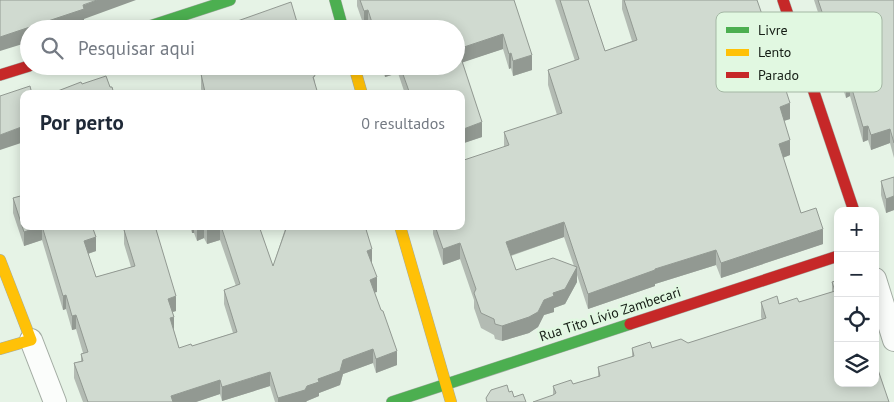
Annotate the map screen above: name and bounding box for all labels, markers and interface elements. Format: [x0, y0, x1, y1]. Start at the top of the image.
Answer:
legend [716, 12, 882, 92]
search box [20, 20, 465, 75]
text: Livre [758, 21, 788, 39]
icon: search [38, 34, 66, 62]
text: Pesquisar aqui [78, 36, 195, 60]
text: Lento [758, 43, 791, 61]
text: Parado [758, 66, 799, 84]
text: Por perto [40, 109, 124, 136]
text: 0 resultados [361, 113, 445, 133]
map controls [834, 207, 879, 387]
button: + [834, 207, 879, 252]
button: − [834, 252, 879, 297]
street label: Rua Tito Lívio Zambecari [537, 283, 683, 345]
button: locate [834, 297, 879, 342]
button: layers [834, 342, 879, 387]

